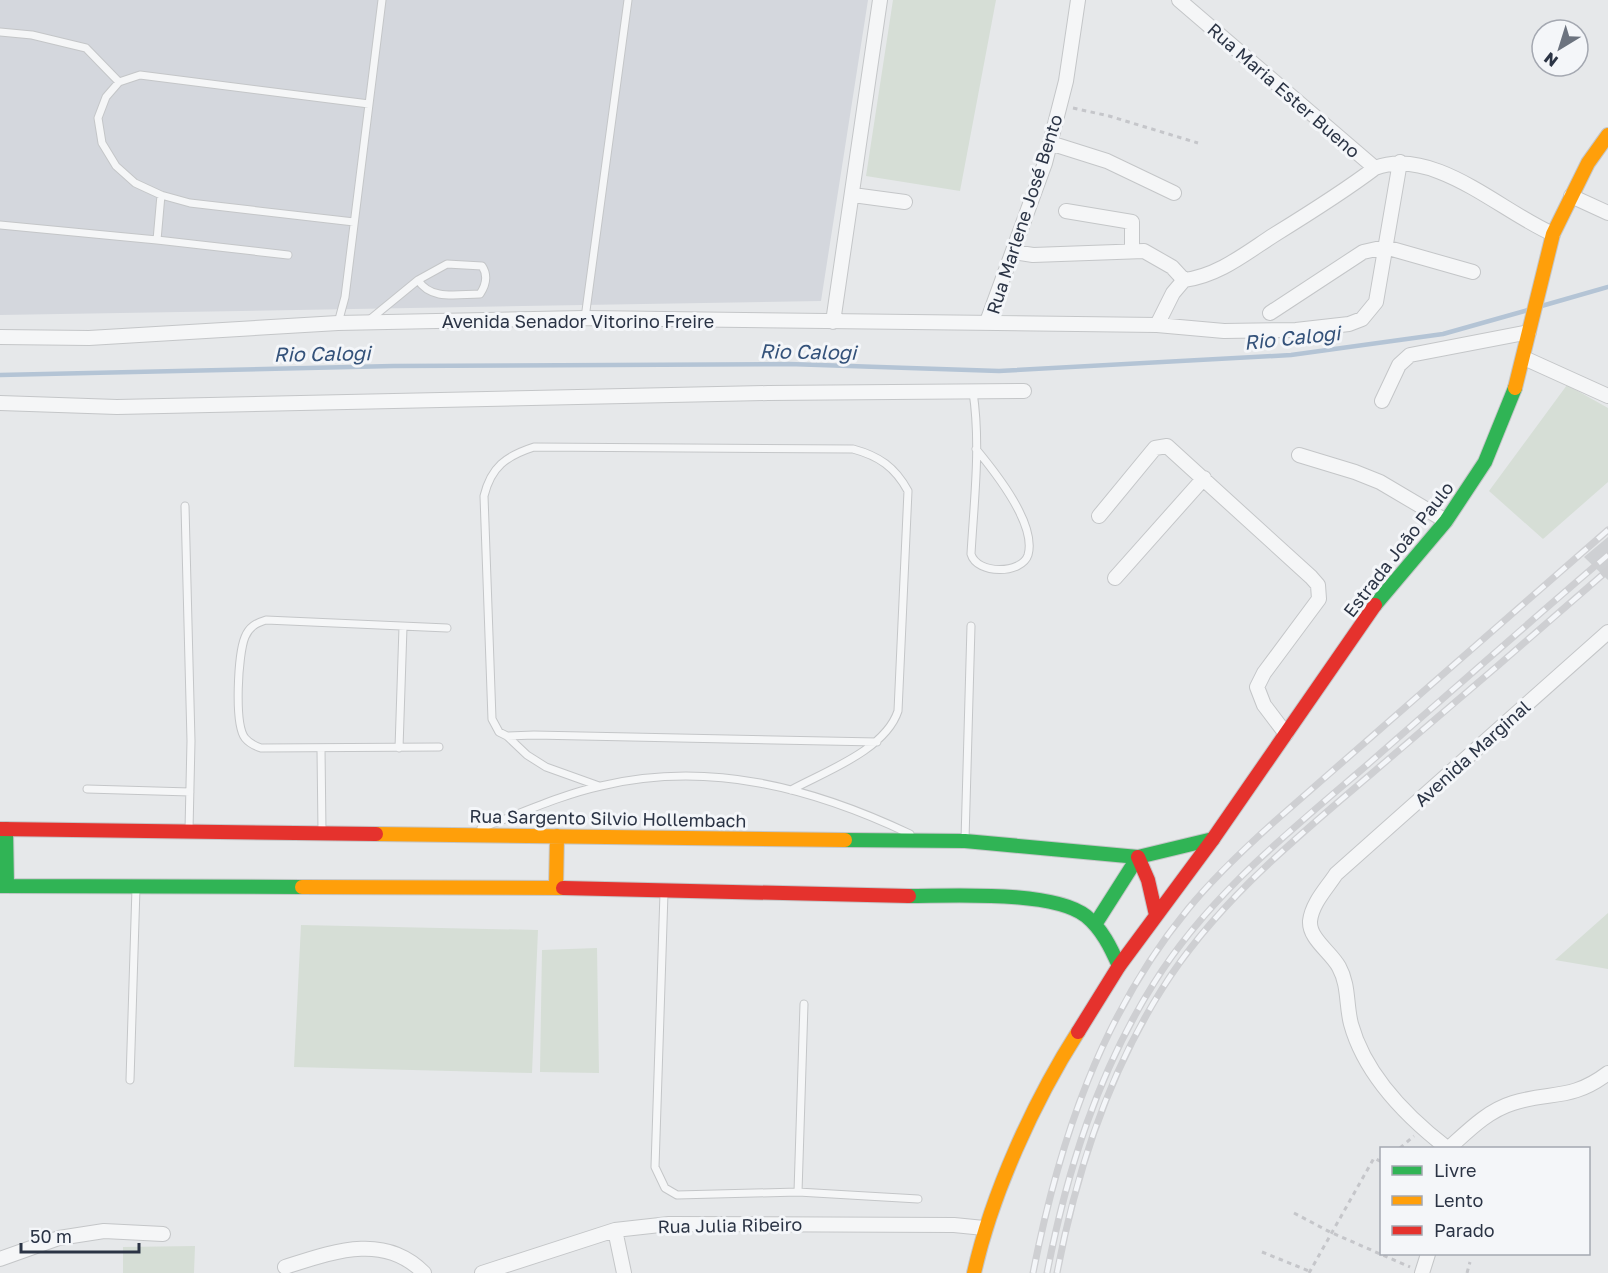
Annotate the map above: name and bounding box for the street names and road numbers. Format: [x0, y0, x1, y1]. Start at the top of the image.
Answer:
street label: Rua Maria Ester Bueno [1203, 18, 1365, 162]
street label: Rua Marlene José Bento [981, 111, 1067, 317]
street label: Avenida Senador Vitorino Freire [442, 310, 714, 332]
street label: Estrada João Paulo [1338, 477, 1458, 621]
street label: Avenida Marginal [1410, 695, 1535, 811]
street label: Rua Sargento Silvio Hollembach [469, 805, 747, 831]
street label: Rua Julia Ribeiro [658, 1213, 802, 1237]

